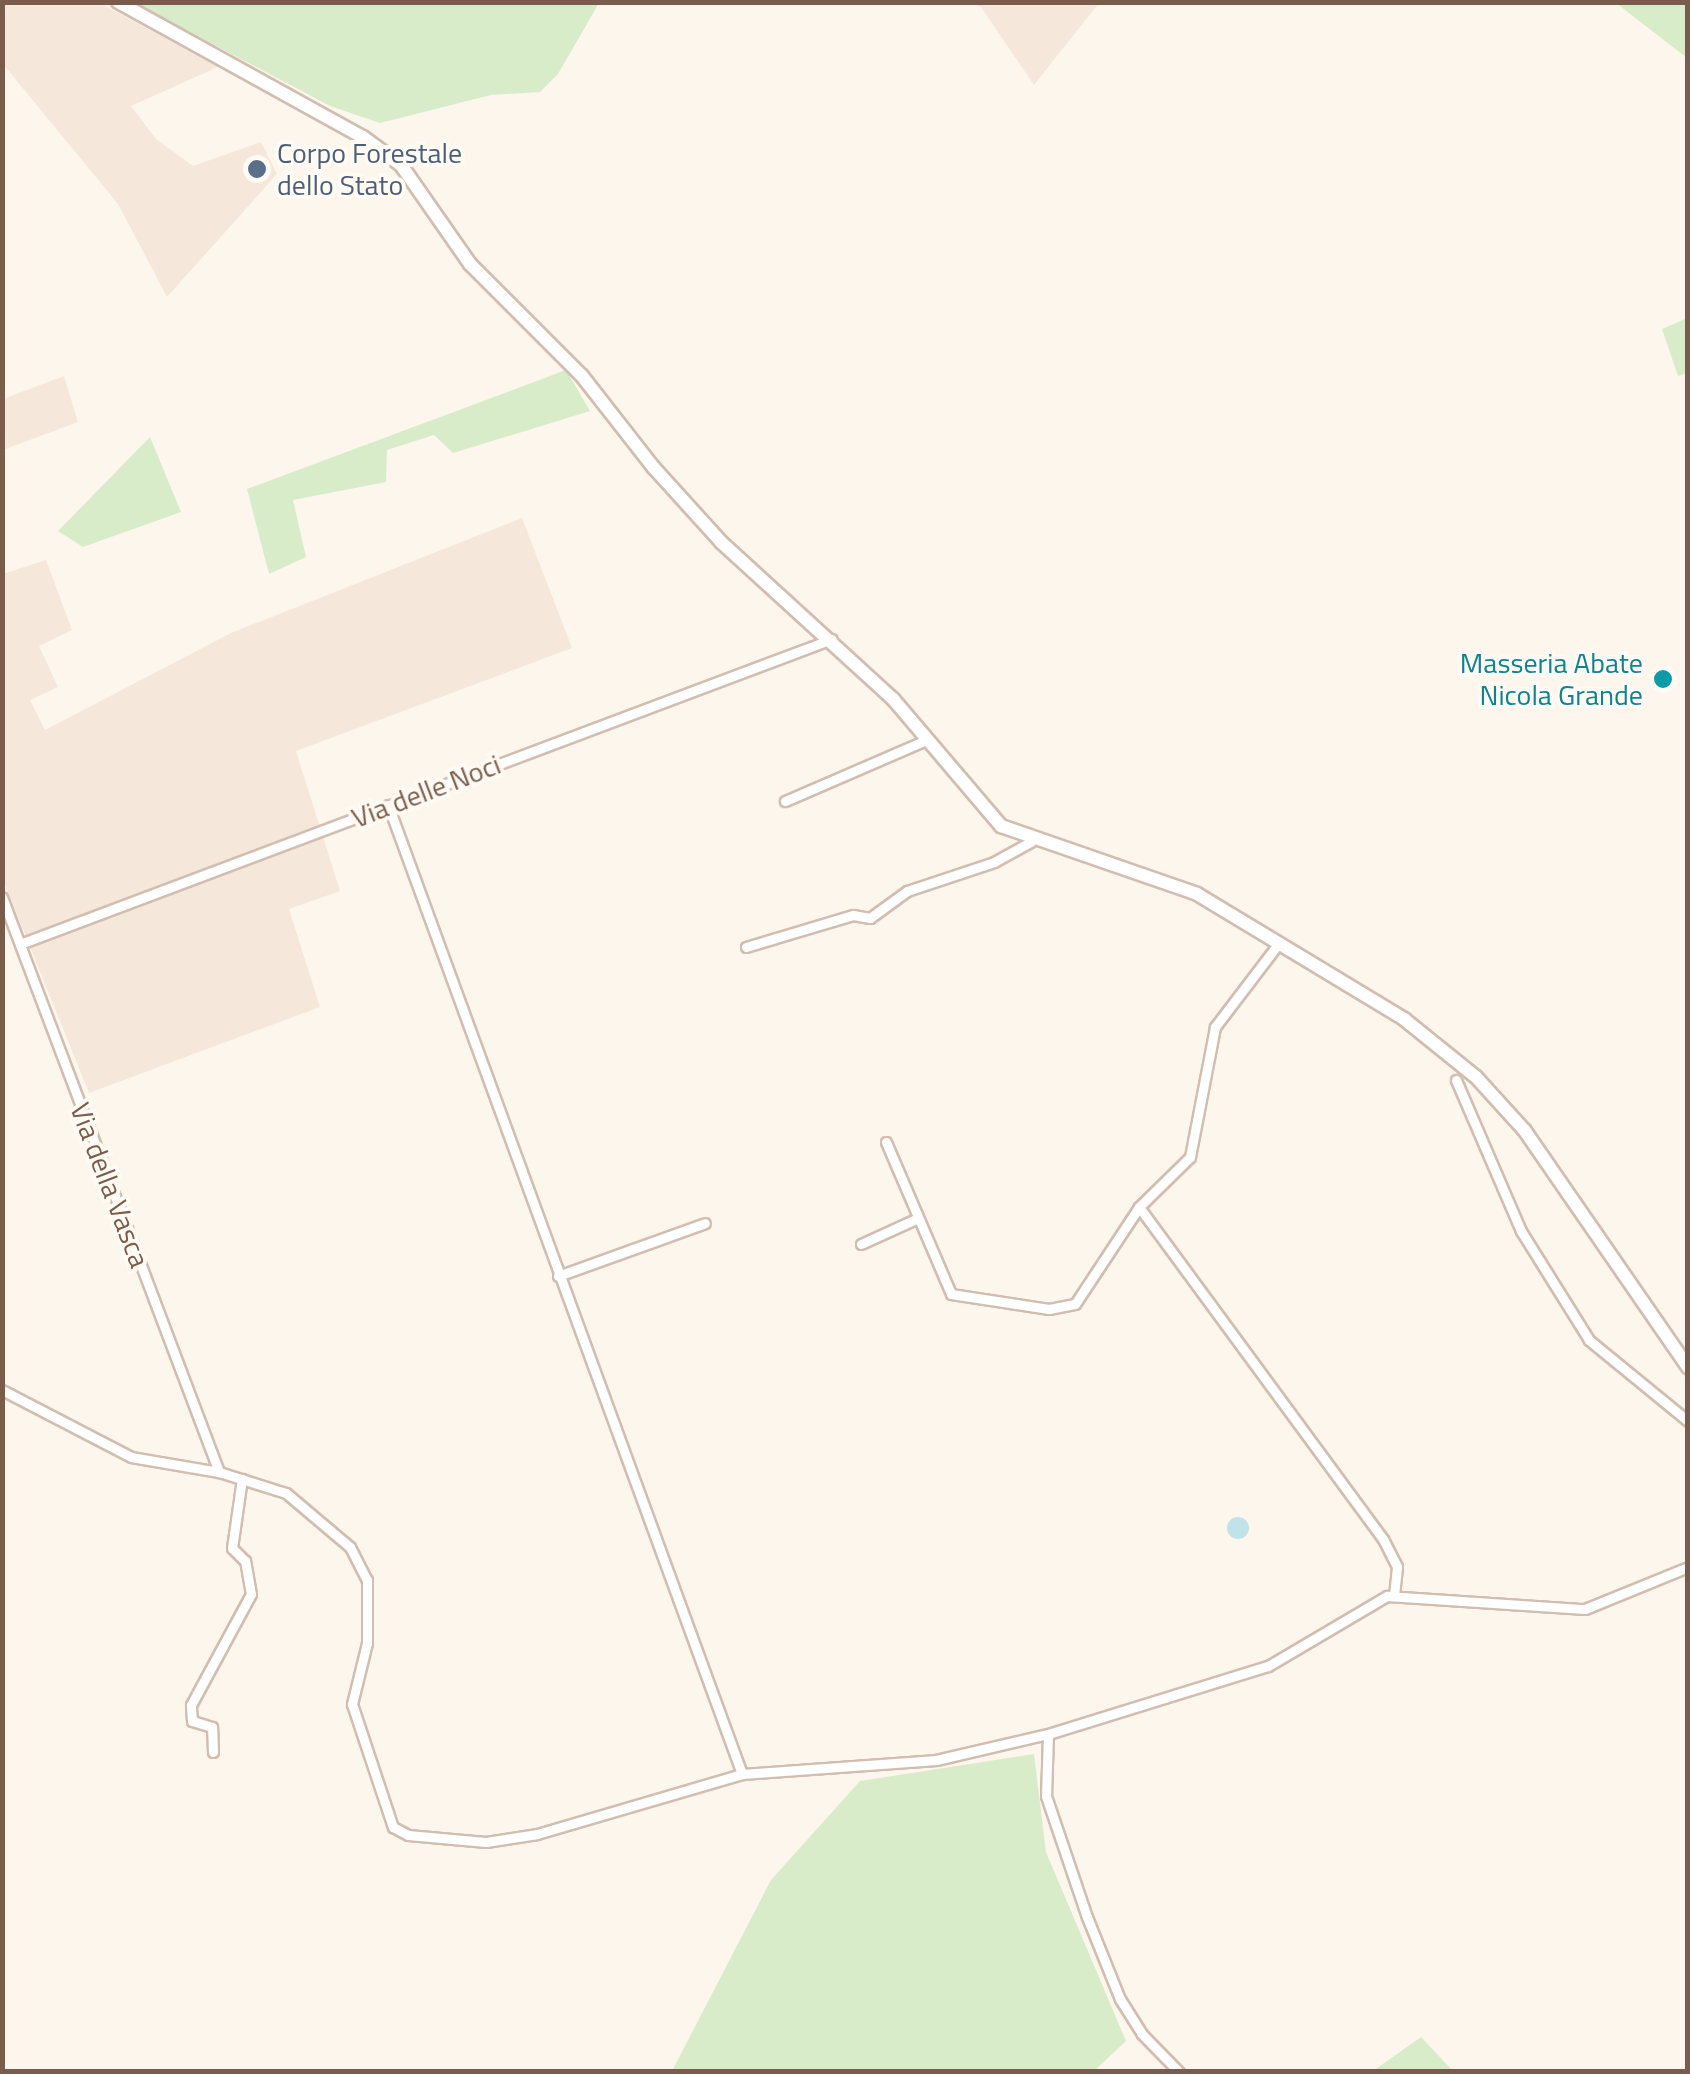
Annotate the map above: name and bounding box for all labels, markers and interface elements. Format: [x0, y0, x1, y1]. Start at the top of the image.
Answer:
place label: Corpo Forestale dello Stato [277, 136, 462, 202]
marker: Corpo Forestale dello Stato [246, 158, 268, 180]
place label: Masseria Abate Nicola Grande [1460, 646, 1643, 712]
marker: Masseria Abate Nicola Grande [1652, 668, 1674, 690]
street label: Via delle Noci [347, 747, 505, 835]
street label: Via della Vasca [63, 1098, 157, 1272]

